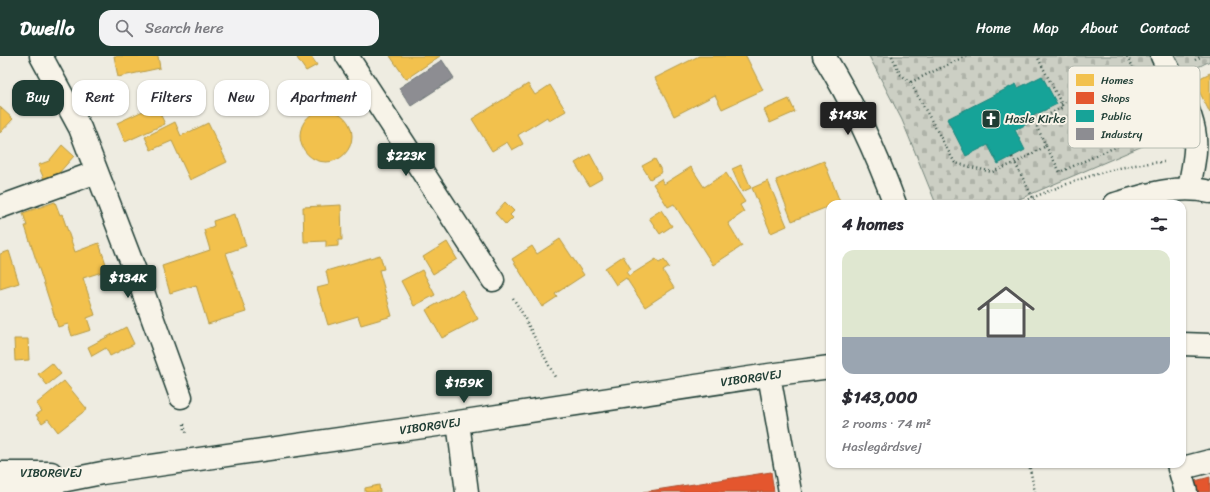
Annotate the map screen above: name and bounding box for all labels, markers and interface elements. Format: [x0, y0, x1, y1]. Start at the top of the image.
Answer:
search box [99, 10, 379, 46]
text: Dwello [20, 12, 75, 45]
text: Search here [145, 15, 224, 41]
text: Home [976, 16, 1011, 41]
text: Map [1033, 16, 1059, 41]
text: About [1081, 16, 1118, 41]
text: Contact [1140, 16, 1190, 41]
icon: search [113, 17, 135, 39]
legend [1068, 66, 1200, 148]
text: Homes [1101, 71, 1134, 90]
chip: Buy [12, 80, 64, 116]
chip: Rent [72, 80, 129, 116]
chip: Filters [137, 80, 206, 116]
chip: New [214, 80, 269, 116]
chip: Apartment [277, 80, 371, 116]
text: Shops [1101, 89, 1130, 108]
pin: $143K [820, 102, 876, 136]
text: $143K [829, 103, 867, 126]
text: Public [1101, 107, 1132, 126]
church icon: Hasle Kirke [980, 108, 1002, 130]
place label: Hasle Kirke [1005, 108, 1066, 130]
text: Industry [1100, 125, 1143, 144]
pin: $223K [378, 143, 434, 177]
text: $223K [387, 144, 425, 167]
text: 4 homes [842, 209, 903, 239]
icon: filters [1148, 213, 1170, 235]
pin: $134K [100, 265, 156, 299]
text: $134K [109, 266, 147, 289]
icon: home [970, 276, 1042, 348]
street label: VIBORGVEJ [719, 363, 783, 393]
pin: $159K [436, 370, 492, 404]
text: $159K [445, 371, 483, 394]
text: $143,000 [842, 382, 918, 412]
street label: VIBORGVEJ [398, 411, 462, 441]
text: 2 rooms · 74 m² [842, 412, 931, 435]
text: Haslegårdsvej [842, 435, 922, 458]
street label: VIBORGVEJ [20, 462, 82, 484]

